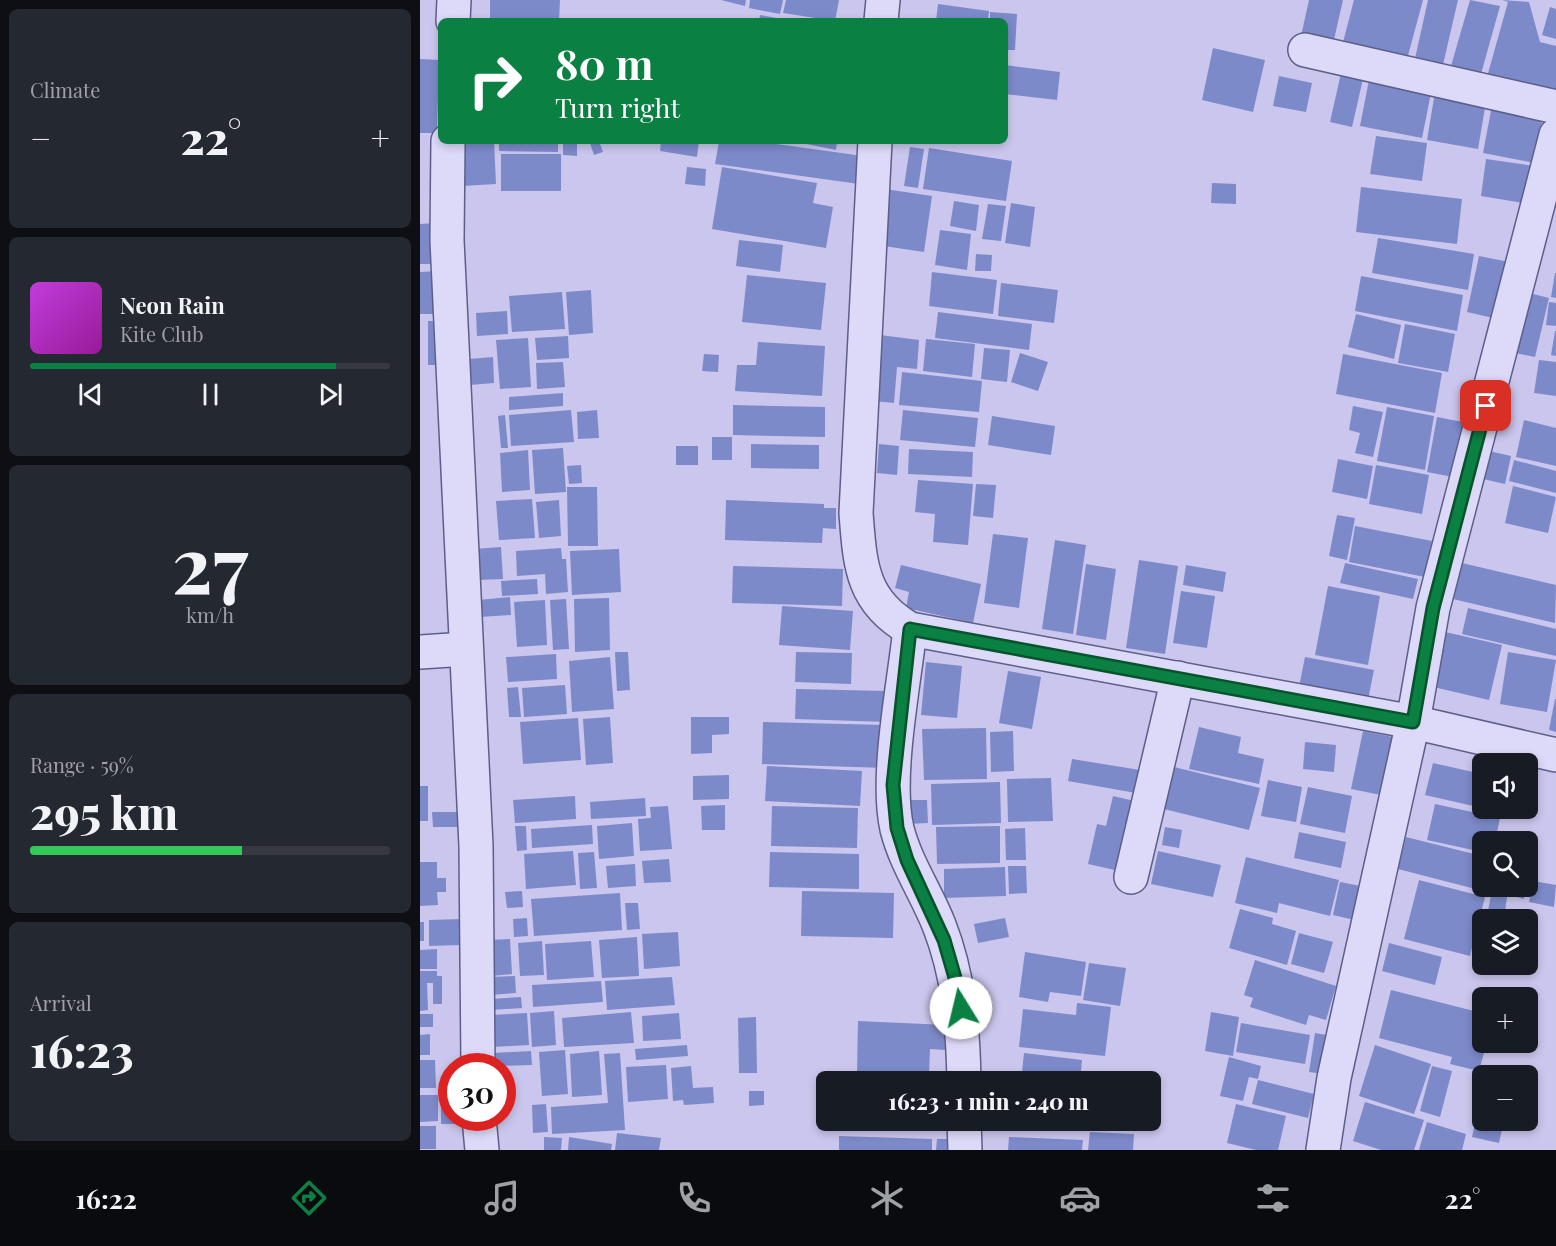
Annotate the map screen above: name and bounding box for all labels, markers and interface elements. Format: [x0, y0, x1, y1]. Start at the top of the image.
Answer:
text: 80 m [555, 35, 653, 91]
icon: right [456, 42, 534, 120]
text: Climate [30, 76, 100, 103]
text: Turn right [555, 89, 680, 125]
text: 22° [181, 106, 241, 166]
text: − [30, 115, 51, 159]
text: + [371, 115, 390, 159]
text: Neon Rain [120, 290, 225, 320]
text: Kite Club [120, 320, 204, 347]
icon: previous [74, 378, 107, 411]
icon: pause [194, 378, 227, 411]
icon: next [314, 378, 347, 411]
pin [1460, 380, 1511, 431]
icon: arrive [1469, 389, 1502, 422]
text: 27 [172, 510, 248, 614]
text: km/h [186, 601, 234, 628]
text: Range · 59% [30, 751, 134, 778]
map controls [1472, 753, 1538, 1131]
button: sound [1472, 753, 1538, 819]
text: 295 km [30, 781, 178, 841]
button: search [1472, 831, 1538, 897]
button: layers [1472, 909, 1538, 975]
position arrow [929, 976, 993, 1040]
button: + [1472, 987, 1538, 1053]
text: Arrival [30, 989, 92, 1016]
text: 16:23 [30, 1019, 134, 1079]
speed limit sign: 30 [438, 1053, 516, 1131]
button: − [1472, 1065, 1538, 1131]
text: 16:23 · 1 min · 240 m [888, 1086, 1089, 1116]
icon: directions [288, 1177, 330, 1219]
icon: music [481, 1177, 523, 1219]
icon: phone [673, 1177, 715, 1219]
icon: climate [866, 1177, 908, 1219]
icon: car [1059, 1177, 1101, 1219]
icon: filters [1252, 1177, 1294, 1219]
text: 16:22 [75, 1180, 137, 1216]
text: 22° [1445, 1180, 1480, 1216]

